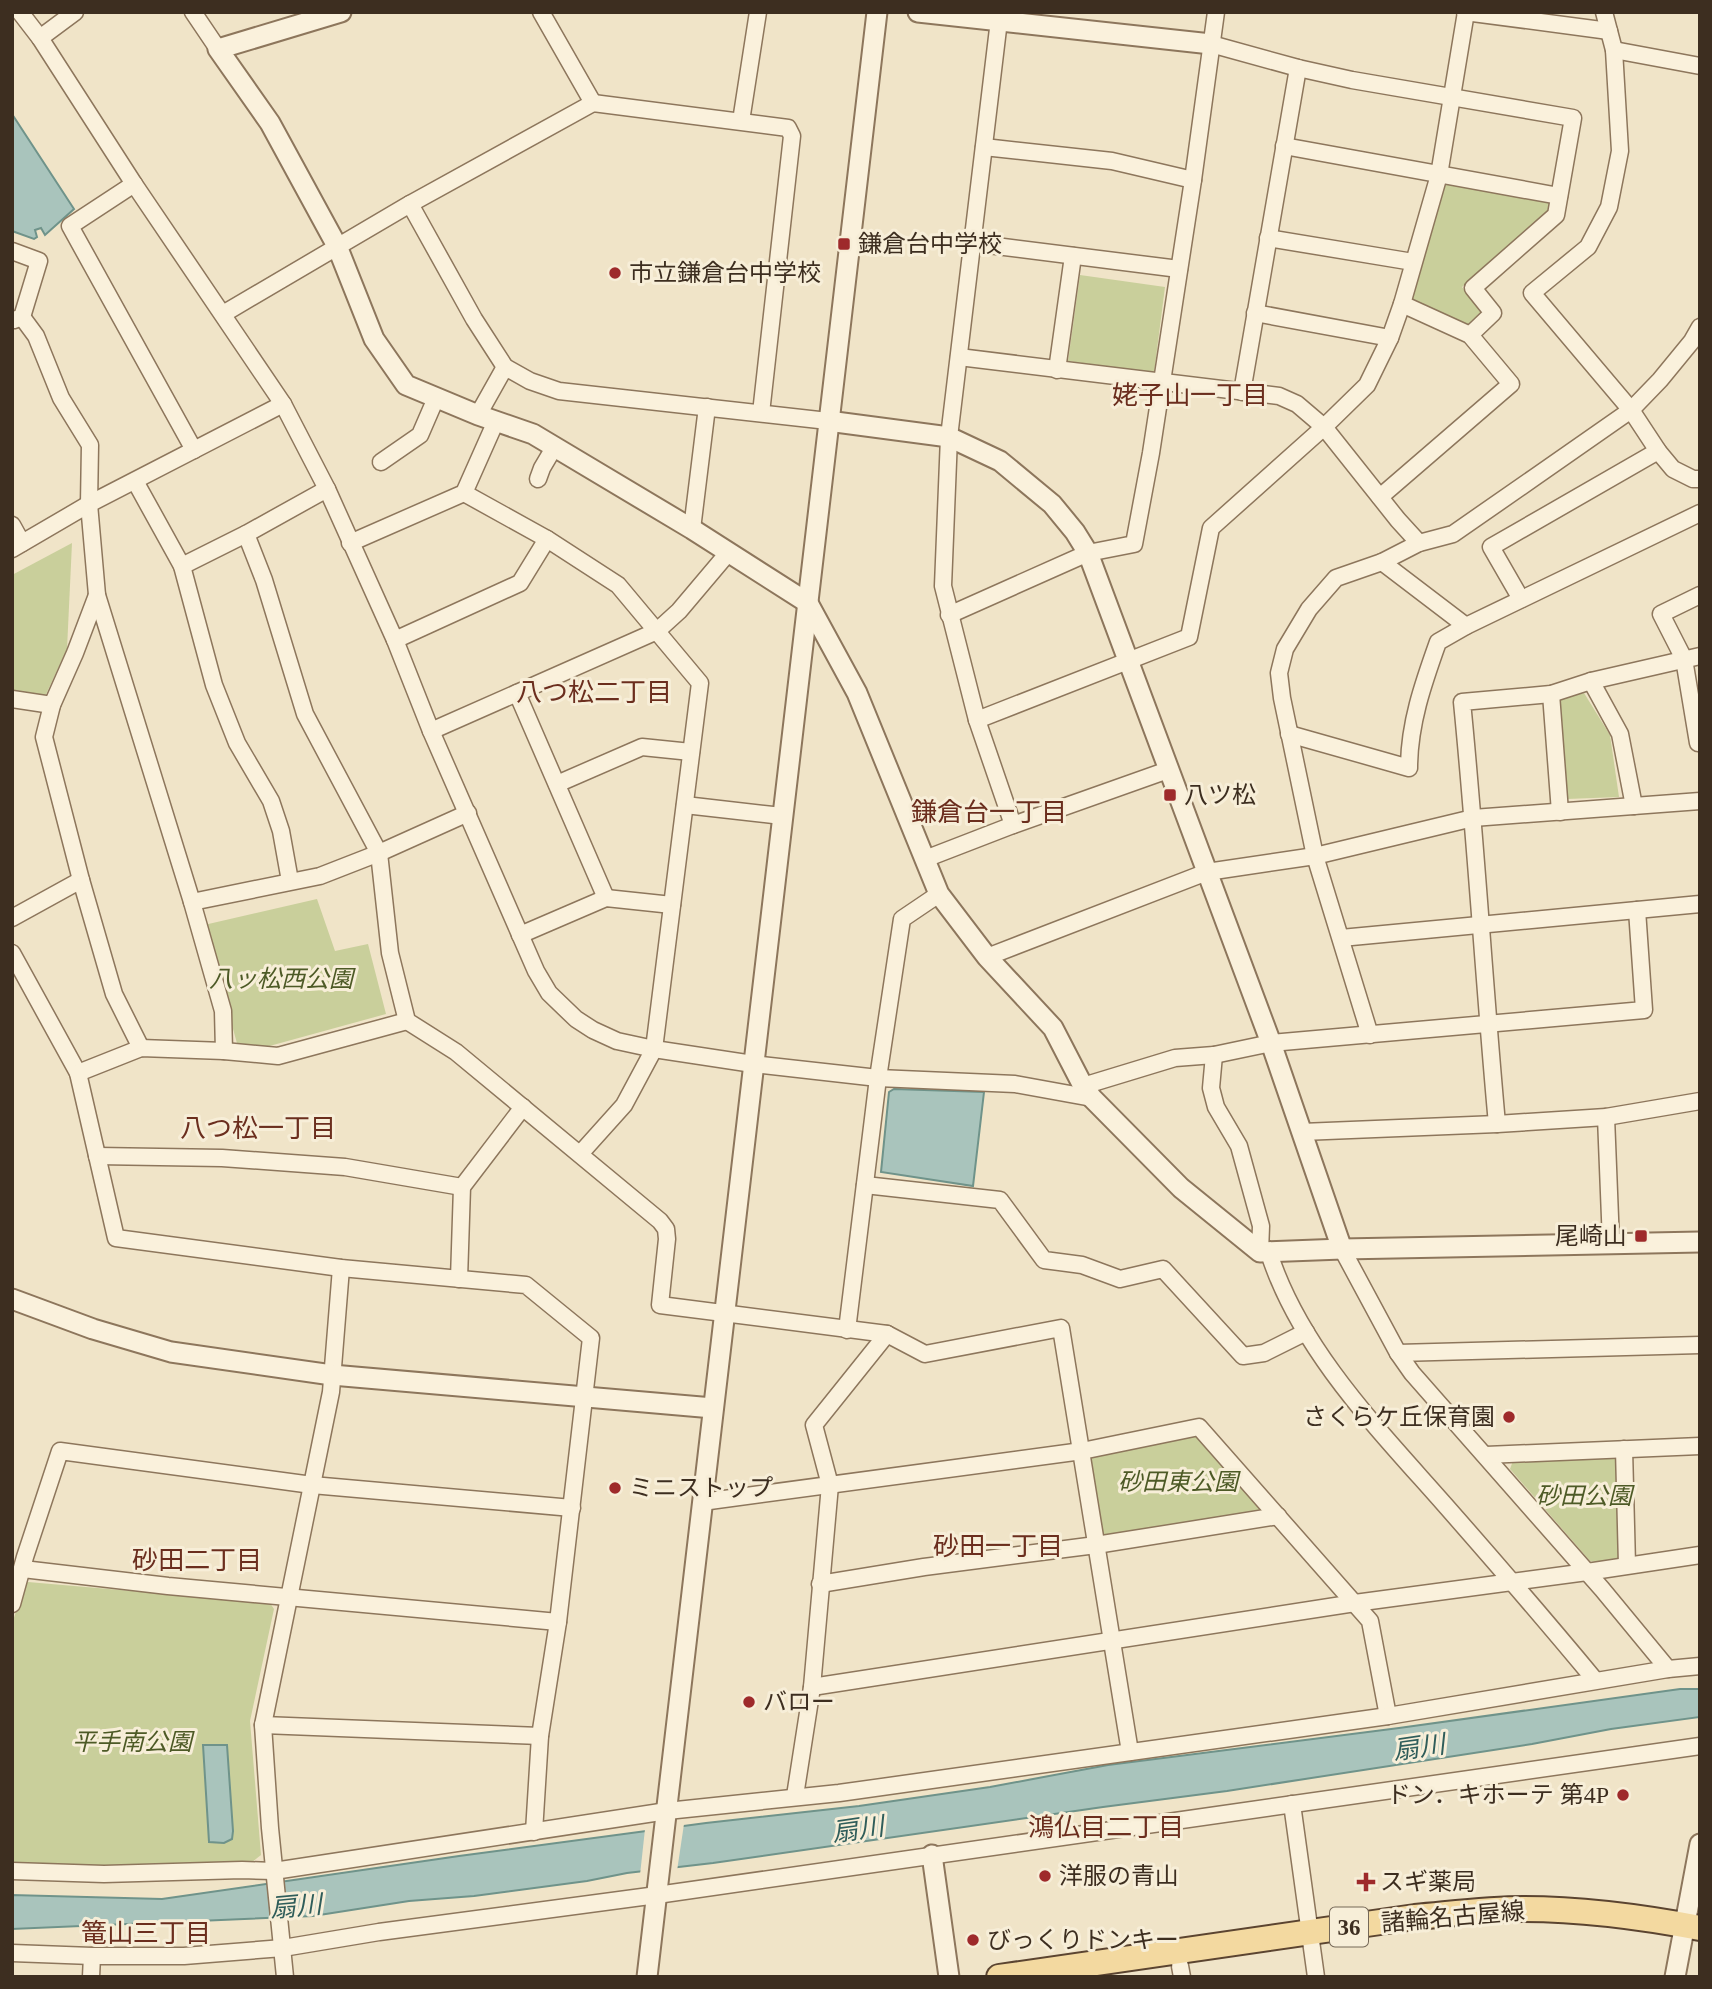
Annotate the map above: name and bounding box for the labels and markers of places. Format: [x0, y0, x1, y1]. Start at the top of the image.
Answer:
place label: 鎌倉台中学校 [858, 231, 1002, 257]
marker: 鎌倉台中学校 [836, 236, 852, 252]
place label: 市立鎌倉台中学校 [629, 260, 821, 286]
marker: 市立鎌倉台中学校 [607, 265, 623, 281]
place label: 八ツ松 [1184, 782, 1256, 808]
marker: 八ツ松 [1162, 787, 1178, 803]
place label: 尾崎山 [1555, 1223, 1627, 1249]
marker: 尾崎山 [1633, 1228, 1649, 1244]
place label: さくらケ丘保育園 [1303, 1404, 1495, 1430]
marker: さくらケ丘保育園 [1501, 1409, 1517, 1425]
place label: ミニストップ [629, 1475, 773, 1501]
marker: ミニストップ [607, 1480, 623, 1496]
place label: バロー [763, 1689, 835, 1715]
marker: バロー [741, 1694, 757, 1710]
place label: ドン．キホーテ 第4P [1387, 1782, 1609, 1808]
marker: ドン．キホーテ 第4P [1615, 1787, 1631, 1803]
place label: 洋服の青山 [1059, 1863, 1179, 1889]
marker: 洋服の青山 [1037, 1868, 1053, 1884]
place label: スギ薬局 [1380, 1869, 1476, 1895]
marker: スギ薬局 [1358, 1874, 1374, 1890]
place label: びっくりドンキー [987, 1927, 1179, 1953]
marker: びっくりドンキー [965, 1932, 981, 1948]

